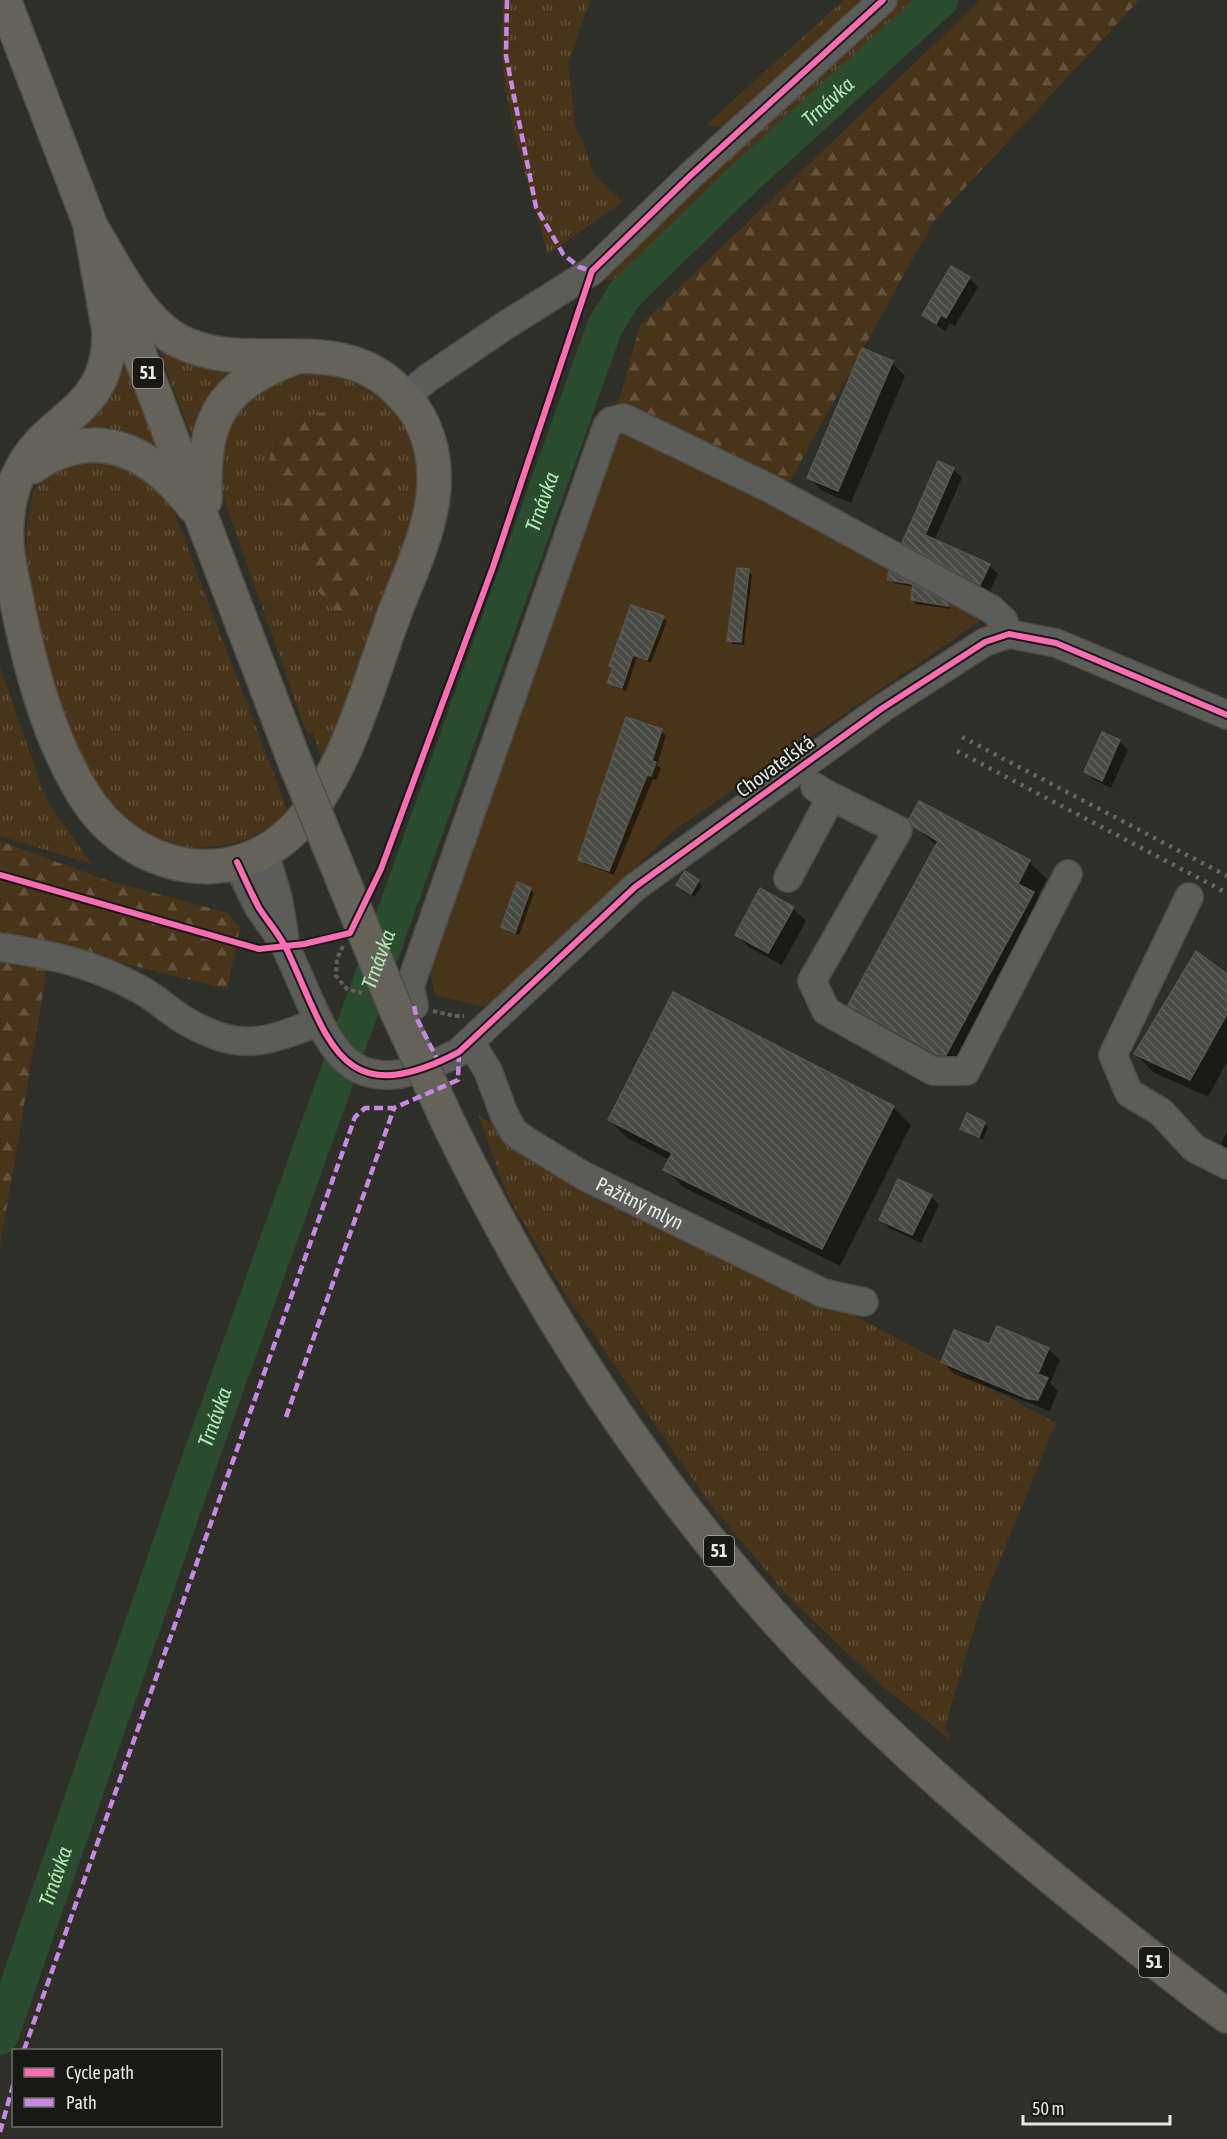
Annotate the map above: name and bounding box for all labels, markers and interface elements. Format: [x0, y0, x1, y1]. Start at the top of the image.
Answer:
water label: Trnávka [797, 72, 858, 131]
road number: 51 [133, 358, 163, 388]
water label: Trnávka [520, 468, 563, 535]
street label: Chovateľská [731, 730, 818, 801]
water label: Trnávka [356, 926, 399, 992]
street label: Pažitný mlyn [592, 1172, 687, 1234]
water label: Trnávka [192, 1384, 236, 1450]
road number: 51 [704, 1536, 734, 1566]
water label: Trnávka [33, 1843, 76, 1909]
road number: 51 [1139, 1947, 1169, 1977]
legend [12, 2049, 222, 2127]
text: Cycle path [66, 2062, 134, 2083]
scale bar [1023, 2088, 1170, 2126]
text: Path [66, 2092, 97, 2113]
text: 50 m [1032, 2098, 1064, 2119]

